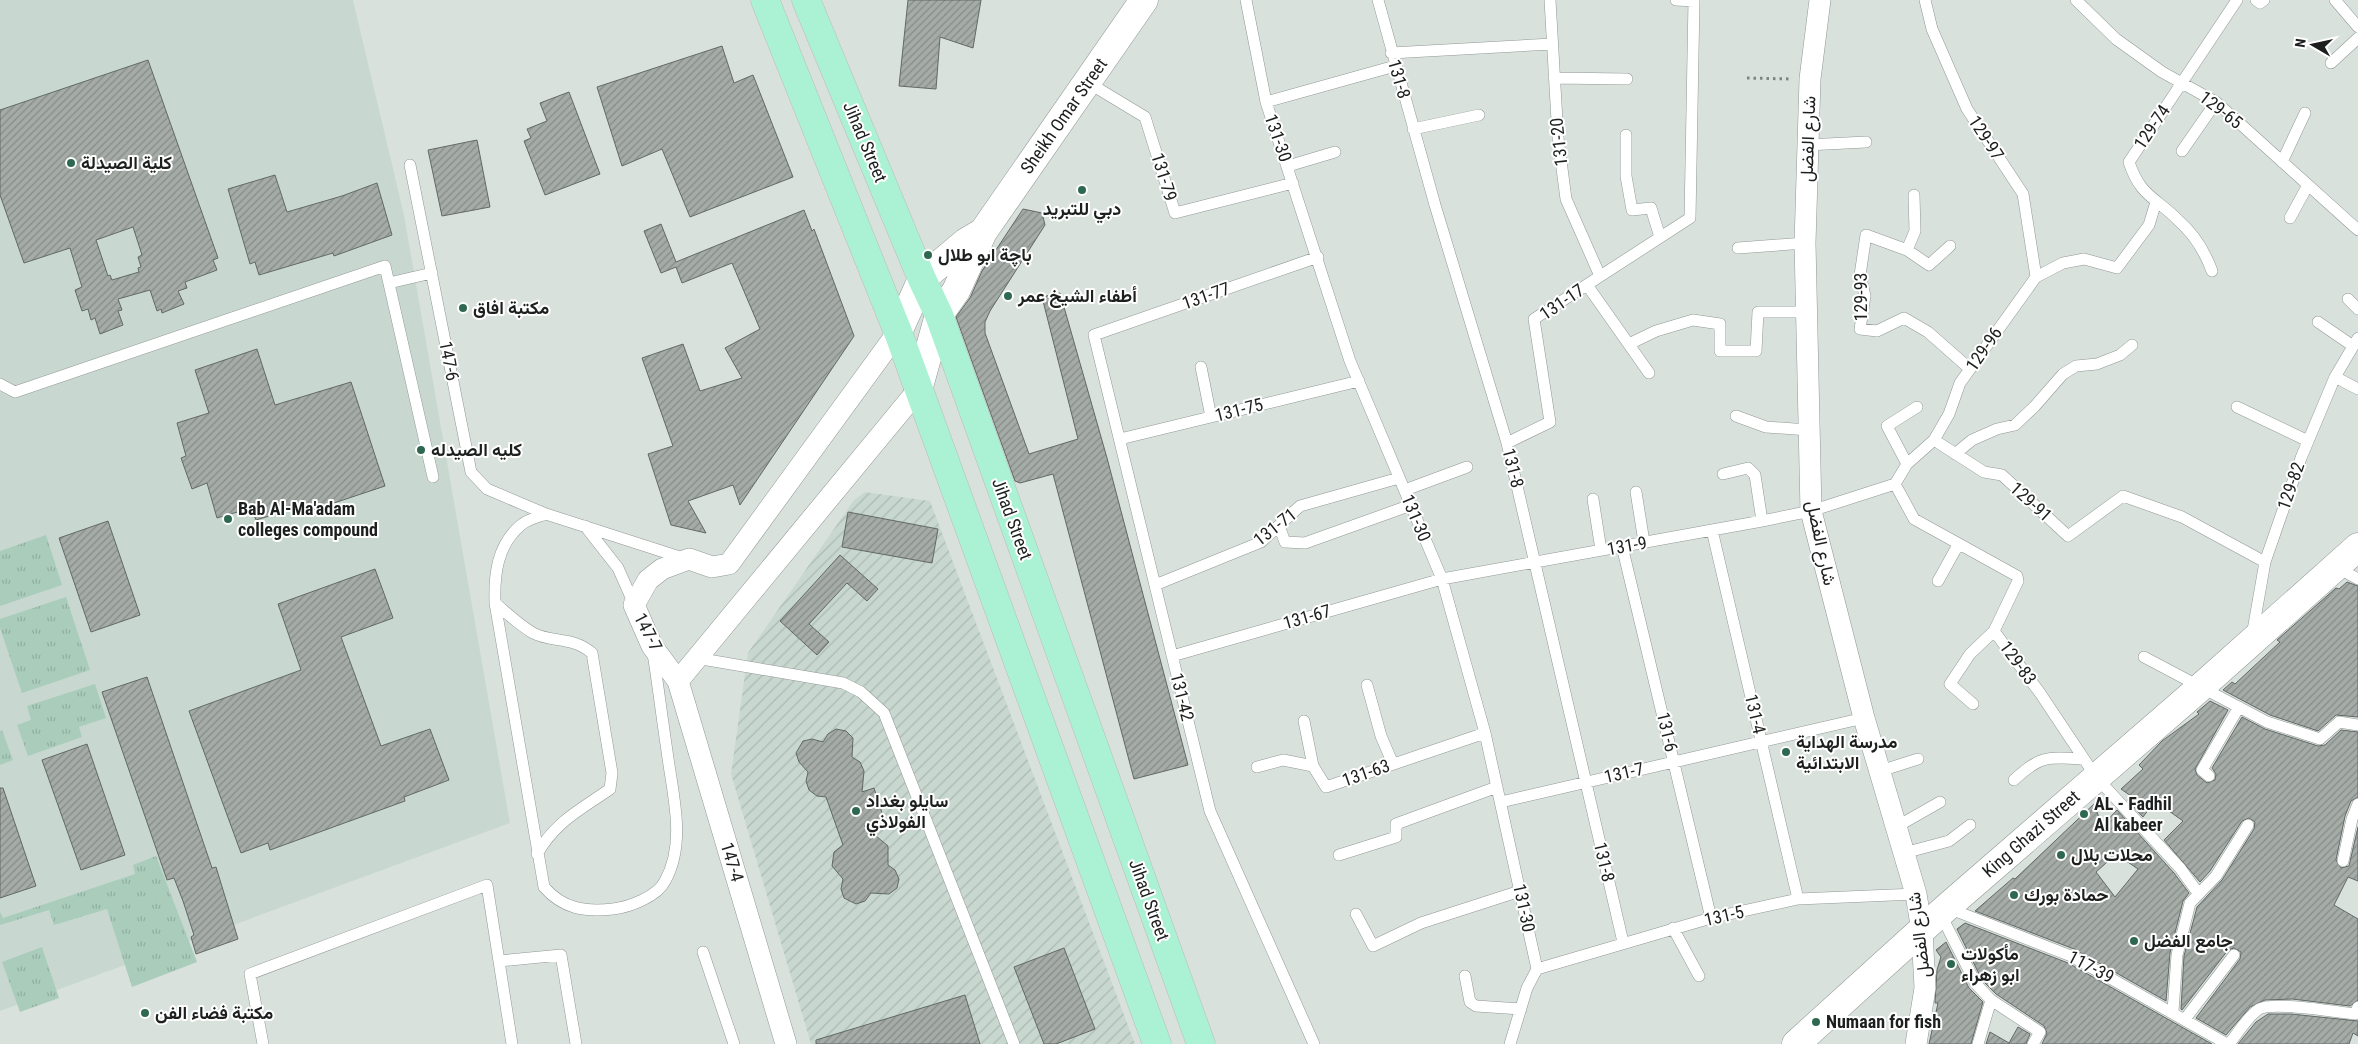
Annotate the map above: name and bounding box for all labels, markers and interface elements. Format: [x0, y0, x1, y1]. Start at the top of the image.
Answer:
north arrow [2288, 20, 2338, 70]
text: N [2292, 37, 2309, 48]
street label: Sheikh Omar Street [1016, 54, 1111, 178]
street label: 131-8 [1384, 57, 1415, 101]
street label: 129-65 [2196, 86, 2247, 133]
street label: شارع الفضل [1796, 96, 1821, 182]
street label: Jihad Street [839, 98, 892, 185]
street label: 129-74 [2129, 100, 2174, 153]
street label: 131-30 [1261, 111, 1296, 164]
street label: 129-97 [1964, 112, 2009, 164]
street label: 131-20 [1546, 117, 1572, 167]
street label: 131-79 [1147, 150, 1182, 203]
place label: كلية الصيدلة [81, 152, 172, 174]
marker: كلية الصيدلة [65, 157, 77, 169]
marker: دبي للتبريد [1076, 184, 1088, 196]
place label: دبي للتبريد [1043, 198, 1121, 224]
place label: باچة ابو طلال [938, 244, 1032, 267]
marker: باچة ابو طلال [922, 249, 934, 261]
street label: 129-93 [1850, 273, 1871, 321]
street label: 131-77 [1179, 278, 1232, 313]
street label: 131-17 [1536, 279, 1588, 324]
place label: أطفاء الشيخ عمر [1017, 285, 1137, 308]
marker: أطفاء الشيخ عمر [1002, 290, 1014, 302]
place label: مكتبة افاق [473, 297, 549, 319]
marker: مكتبة افاق [457, 302, 469, 314]
street label: 129-96 [1961, 323, 2006, 375]
street label: 147-6 [435, 339, 464, 383]
street label: 131-75 [1213, 393, 1265, 426]
place label: كليه الصيدله [431, 439, 522, 461]
marker: كليه الصيدله [415, 444, 427, 456]
street label: 131-8 [1498, 446, 1529, 490]
street label: 129-82 [2273, 459, 2308, 512]
street label: Jihad Street [988, 475, 1037, 563]
street label: 129-91 [2006, 477, 2057, 526]
street label: 131-30 [1397, 491, 1436, 544]
place label: Bab Al-Ma'adam colleges compound [238, 498, 378, 540]
street label: شارع الفضل [1800, 499, 1841, 588]
street label: 131-71 [1249, 503, 1300, 550]
marker: Bab Al-Ma'adam colleges compound [222, 513, 234, 525]
street label: 131-9 [1605, 532, 1648, 559]
street label: 131-67 [1280, 600, 1333, 633]
street label: 147-7 [630, 609, 667, 654]
street label: 129-83 [1996, 637, 2041, 689]
street label: 131-42 [1166, 671, 1199, 723]
street label: 131-4 [1741, 692, 1770, 736]
street label: 131-6 [1653, 710, 1682, 754]
place label: مدرسة الهداية الابتدائية [1796, 731, 1898, 774]
marker: مدرسة الهداية الابتدائية [1780, 746, 1792, 758]
street label: 131-63 [1339, 755, 1392, 790]
street label: 131-7 [1602, 758, 1646, 787]
street label: King Ghazi Street [1978, 786, 2084, 882]
place label: سايلو بغداد الفولاذي [866, 790, 948, 837]
place label: AL - Fadhil Al kabeer [2094, 793, 2172, 835]
marker: سايلو بغداد الفولاذي [850, 805, 862, 817]
marker: AL - Fadhil Al kabeer [2078, 808, 2090, 820]
street label: 147-4 [717, 840, 748, 884]
street label: 131-8 [1590, 840, 1619, 884]
place label: محلات بلال [2071, 844, 2153, 866]
marker: محلات بلال [2055, 849, 2067, 861]
street label: Jihad Street [1125, 856, 1174, 944]
street label: 131-30 [1509, 882, 1540, 934]
place label: حمادة بورك [2024, 884, 2109, 906]
marker: حمادة بورك [2008, 889, 2020, 901]
street label: شارع الفضل [1903, 891, 1936, 979]
street label: 131-5 [1702, 901, 1746, 930]
place label: جامع الفضل [2144, 930, 2233, 953]
marker: جامع الفضل [2128, 935, 2140, 947]
place label: مأكولات ابو زهراء [1961, 943, 2020, 986]
street label: 117-39 [2065, 946, 2118, 987]
marker: مأكولات ابو زهراء [1945, 958, 1957, 970]
place label: مكتبة فضاء الفن [155, 1002, 274, 1024]
marker: مكتبة فضاء الفن [139, 1007, 151, 1019]
place label: Numaan for fish [1826, 1011, 1941, 1032]
marker: Numaan for fish [1810, 1016, 1822, 1028]

